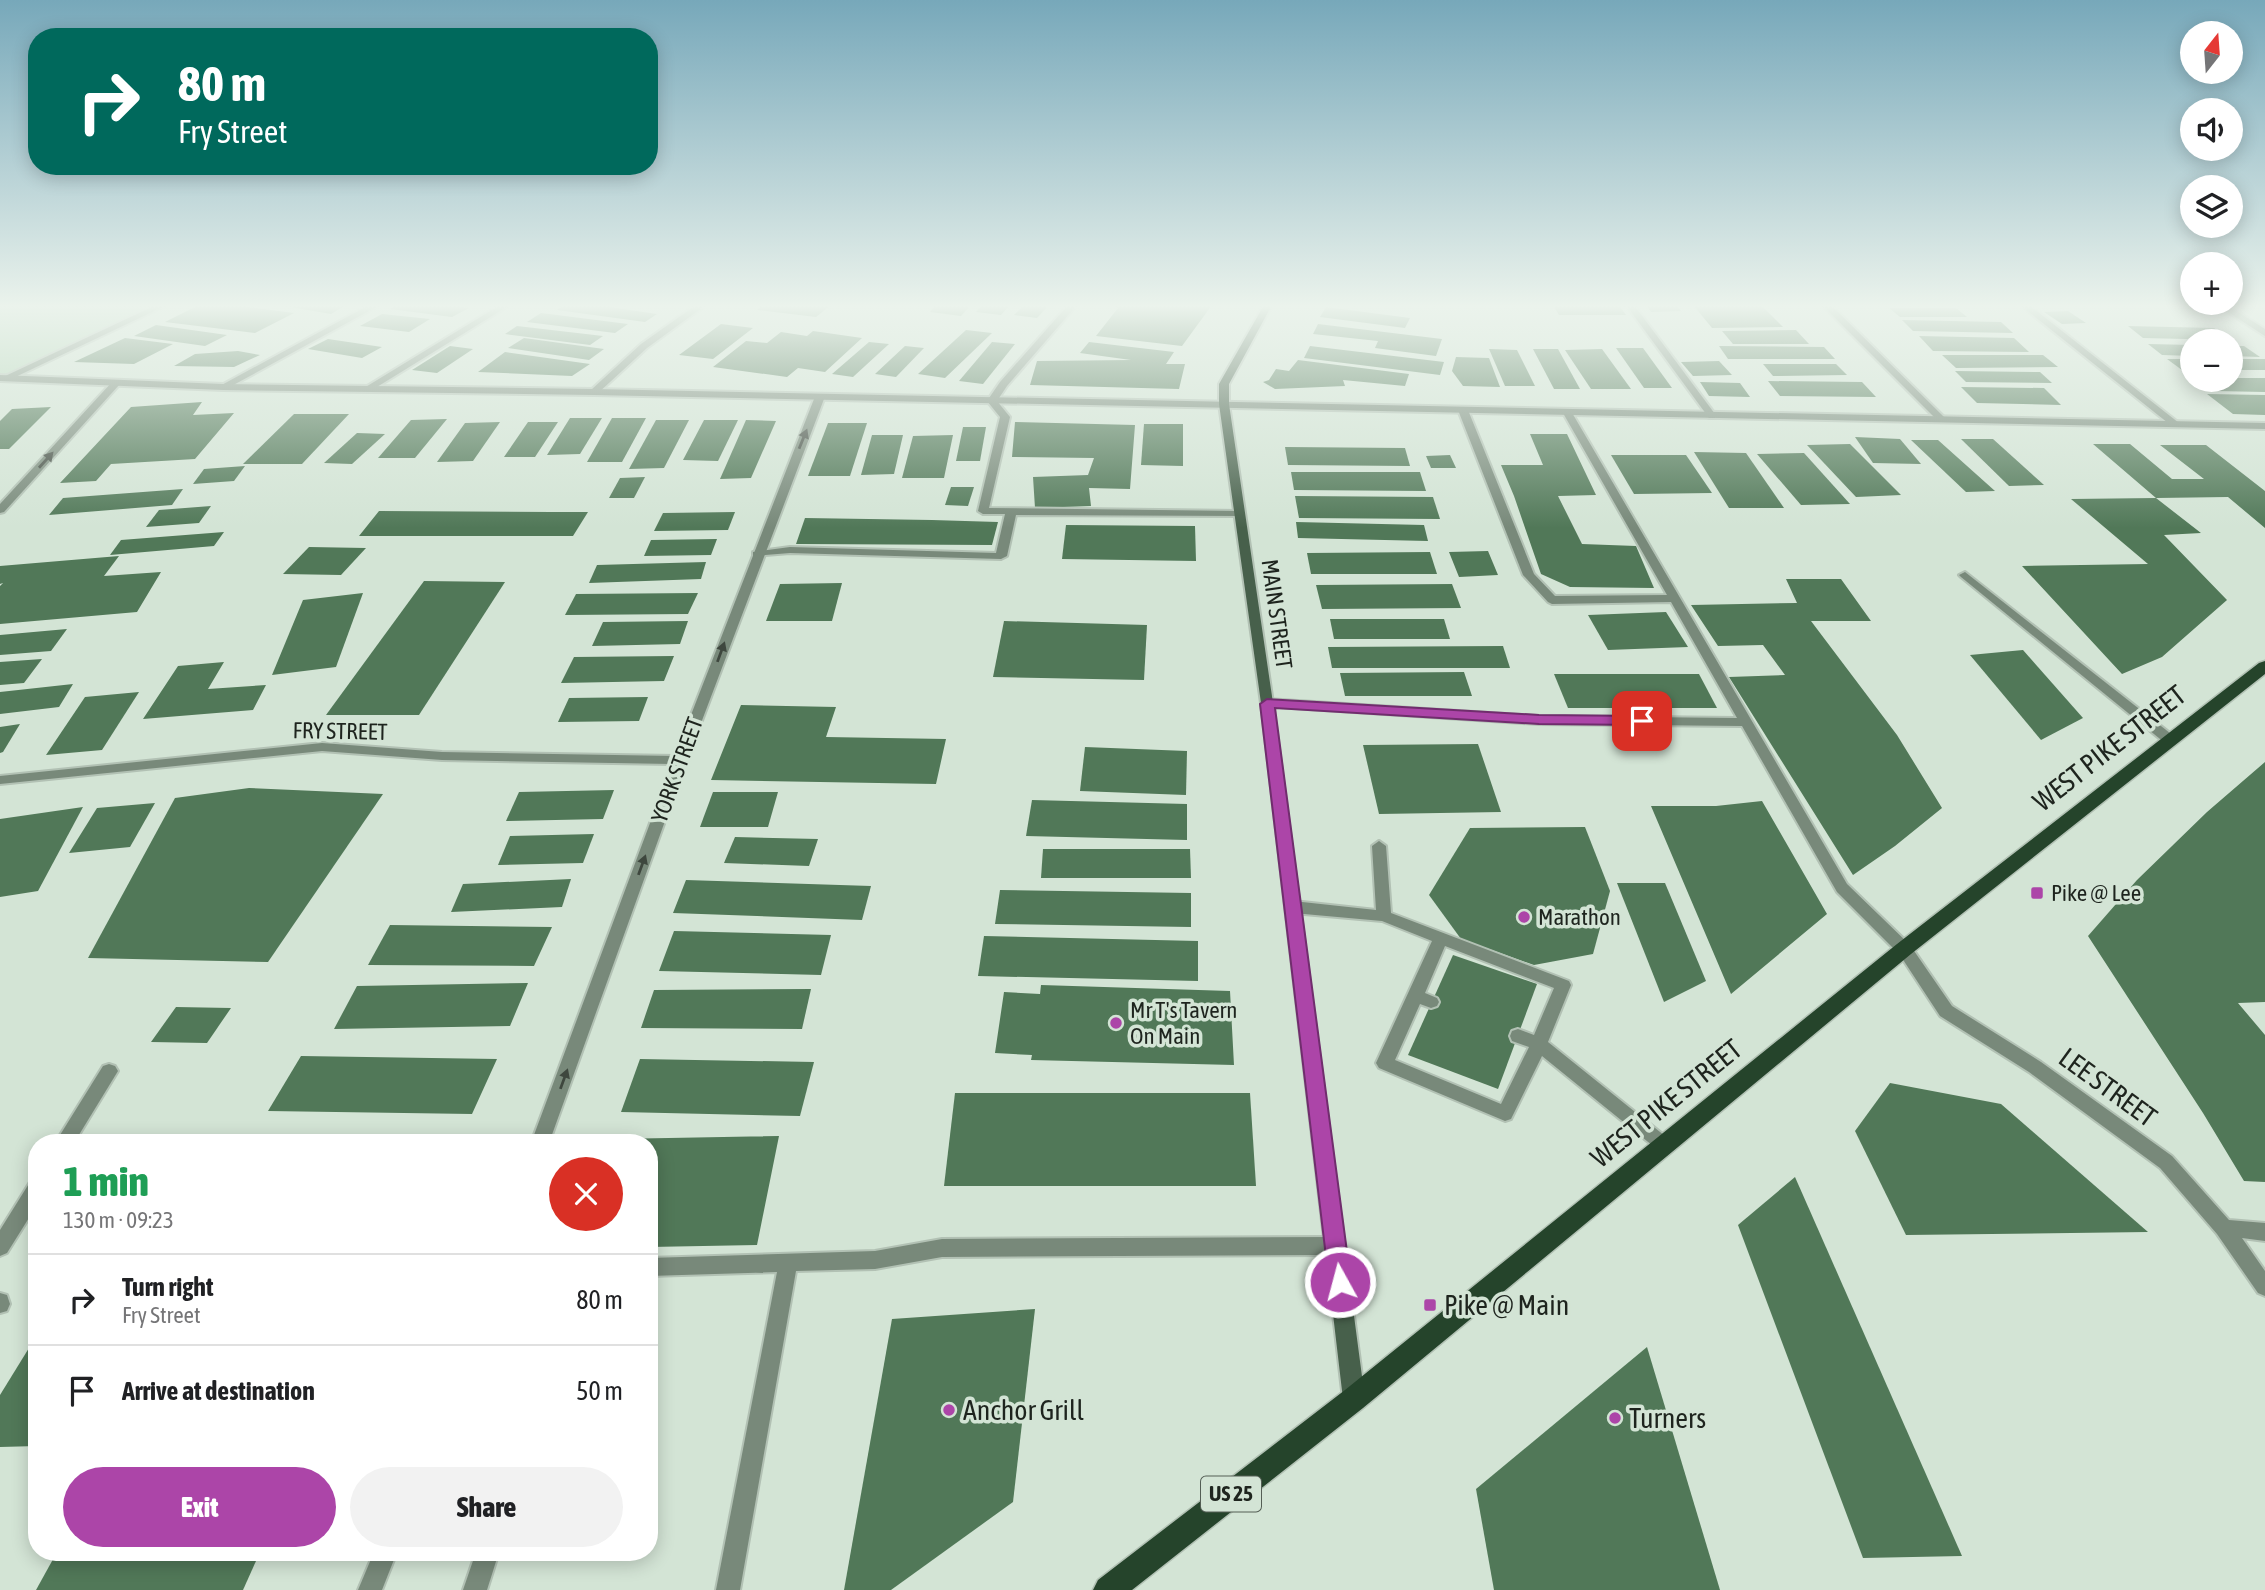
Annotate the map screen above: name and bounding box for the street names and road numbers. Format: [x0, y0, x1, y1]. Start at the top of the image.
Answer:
street label: MAIN STREET [1256, 558, 1298, 670]
street label: WEST PIKE STREET [2026, 679, 2192, 817]
street label: YORK STREET [646, 714, 708, 826]
street label: FRY STREET [292, 717, 388, 745]
street label: WEST PIKE STREET [1584, 1032, 1748, 1174]
street label: LEE STREET [2053, 1041, 2163, 1133]
road number: US 25 [1201, 1476, 1261, 1512]

